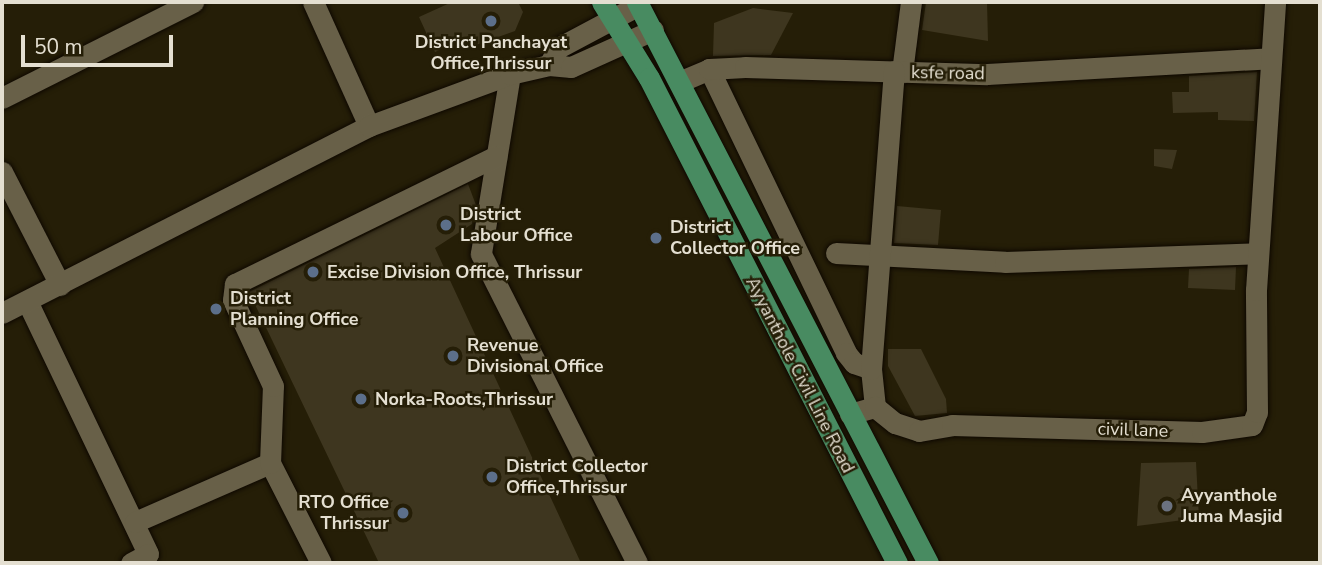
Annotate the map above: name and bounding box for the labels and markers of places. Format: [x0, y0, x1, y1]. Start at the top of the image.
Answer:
marker: District Panchayat Office,Thrissur [483, 13, 499, 29]
place label: District Panchayat Office,Thrissur [415, 32, 567, 74]
place label: District Labour Office [460, 204, 573, 246]
marker: District Labour Office [438, 217, 454, 233]
place label: District Collector Office [670, 217, 800, 260]
marker: District Collector Office [648, 230, 664, 246]
place label: Excise Division Office, Thrissur [327, 261, 582, 283]
marker: Excise Division Office, Thrissur [305, 264, 321, 280]
place label: District Planning Office [230, 288, 359, 330]
marker: District Planning Office [208, 301, 224, 317]
place label: Revenue Divisional Office [467, 335, 603, 378]
marker: Revenue Divisional Office [445, 348, 461, 364]
place label: Norka-Roots,Thrissur [375, 388, 553, 410]
marker: Norka-Roots,Thrissur [353, 391, 369, 407]
place label: District Collector Office,Thrissur [506, 456, 648, 498]
marker: District Collector Office,Thrissur [484, 469, 500, 485]
place label: Ayyanthole Juma Masjid [1181, 485, 1283, 528]
place label: RTO Office Thrissur [298, 492, 389, 534]
marker: Ayyanthole Juma Masjid [1159, 498, 1175, 514]
marker: RTO Office Thrissur [395, 505, 411, 521]

